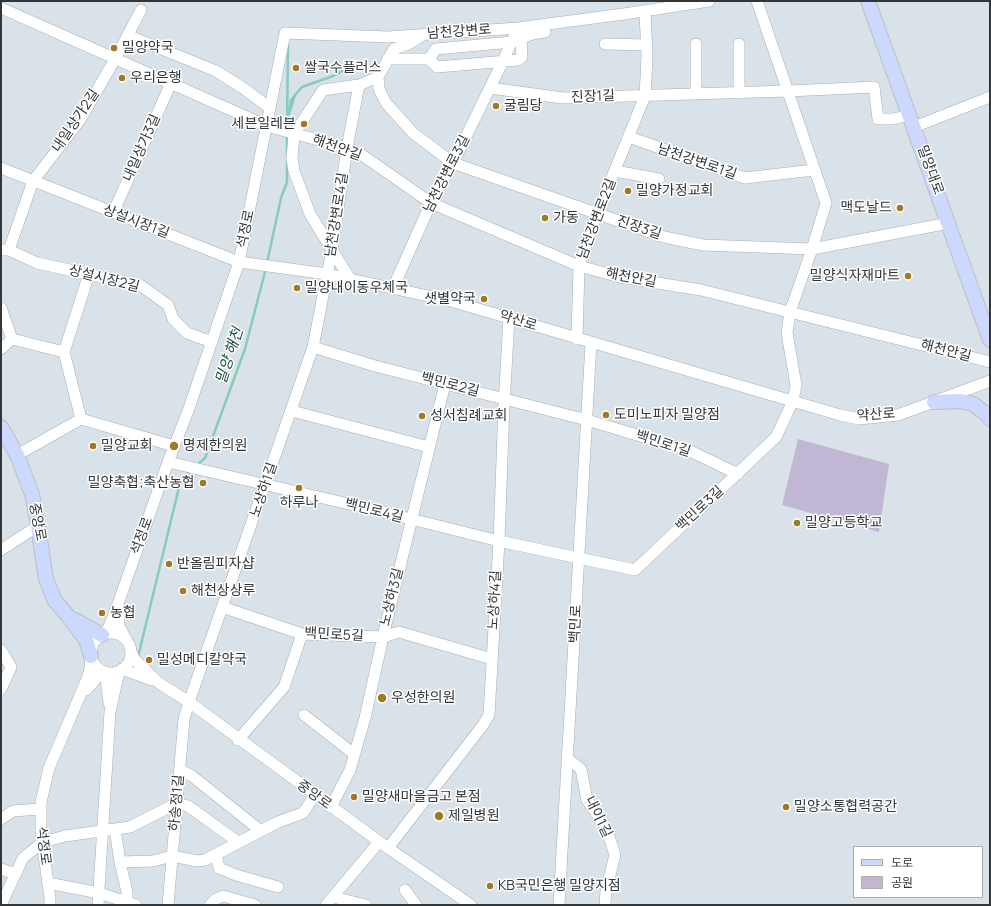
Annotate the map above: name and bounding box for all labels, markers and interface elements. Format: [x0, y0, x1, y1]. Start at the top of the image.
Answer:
street label: 남천강변로 [426, 21, 492, 43]
place label: 밀양약국 [122, 40, 174, 56]
marker: 밀양약국 [109, 43, 119, 53]
place label: 쌀국수플러스 [304, 60, 381, 76]
marker: 쌀국수플러스 [291, 63, 301, 73]
place label: 우리은행 [130, 70, 182, 86]
marker: 우리은행 [117, 73, 127, 83]
street label: 내일상가2길 [49, 86, 103, 156]
street label: 진장1길 [571, 88, 615, 106]
place label: 굴림당 [504, 98, 543, 114]
marker: 굴림당 [491, 101, 501, 111]
street label: 내일상가3길 [120, 112, 164, 184]
place label: 세븐일레븐 [232, 116, 296, 132]
marker: 세븐일레븐 [299, 119, 309, 129]
street label: 해천안길 [310, 131, 364, 165]
street label: 남천강변로3길 [420, 132, 474, 216]
street label: 남천강변로1길 [655, 141, 739, 183]
street label: 밀양대로 [913, 143, 947, 197]
street label: 남천강변로4길 [322, 171, 352, 259]
street label: 남천강변로2길 [574, 176, 620, 262]
place label: 밀양가정교회 [636, 183, 713, 199]
marker: 밀양가정교회 [623, 186, 633, 196]
place label: 맥도날드 [840, 200, 892, 216]
street label: 상설시장1길 [100, 202, 172, 242]
marker: 맥도날드 [895, 203, 905, 213]
street label: 석정로 [234, 208, 258, 250]
place label: 가동 [553, 210, 579, 226]
marker: 가동 [540, 213, 550, 223]
street label: 진장3길 [614, 213, 664, 243]
street label: 상설시장2길 [67, 262, 141, 296]
street label: 해천안길 [604, 265, 658, 291]
place label: 밀양식자재마트 [810, 268, 900, 284]
marker: 밀양식자재마트 [903, 271, 913, 281]
place label: 밀양내이동우체국 [305, 280, 408, 296]
marker: 밀양내이동우체국 [292, 283, 302, 293]
place label: 샛별약국 [424, 291, 476, 307]
marker: 샛별약국 [479, 294, 489, 304]
street label: 약산로 [497, 307, 539, 335]
water label: 밀양 해천 [212, 326, 248, 386]
street label: 해천안길 [919, 337, 973, 365]
street label: 백민로2길 [419, 370, 481, 400]
street label: 약산로 [856, 405, 896, 425]
place label: 도미노피자 밀양점 [614, 407, 720, 423]
place label: 성서침례교회 [430, 408, 507, 424]
marker: 도미노피자 밀양점 [601, 410, 611, 420]
marker: 성서침례교회 [417, 411, 427, 421]
street label: 백민로1길 [633, 427, 693, 461]
place label: 밀양교회 [101, 438, 153, 454]
place label: 명제한의원 [183, 438, 247, 454]
marker: 명제한의원 [168, 440, 180, 452]
marker: 밀양교회 [88, 441, 98, 451]
street label: 노상하1길 [247, 460, 281, 520]
place label: 밀양축협;축산농협 [88, 475, 195, 491]
marker: 밀양축협;축산농협 [198, 478, 208, 488]
marker: 하루나 [294, 483, 304, 493]
street label: 백민로3길 [673, 483, 727, 535]
place label: 하루나 [280, 495, 318, 511]
street label: 백민로4길 [343, 496, 405, 526]
street label: 중앙로 [25, 501, 49, 543]
street label: 석정로 [127, 515, 157, 557]
place label: 밀양고등학교 [805, 515, 882, 531]
marker: 밀양고등학교 [792, 518, 802, 528]
place label: 반올림피자샵 [177, 556, 254, 572]
marker: 반올림피자샵 [164, 559, 174, 569]
street label: 노상하3길 [377, 566, 407, 628]
street label: 노상하4길 [485, 570, 505, 630]
place label: 해천상상루 [191, 583, 255, 599]
marker: 해천상상루 [178, 586, 188, 596]
street label: 백민로 [567, 604, 585, 644]
place label: 농협 [110, 605, 136, 621]
marker: 농협 [97, 608, 107, 618]
street label: 백민로5길 [304, 625, 364, 645]
place label: 밀성메디칼약국 [157, 652, 247, 668]
marker: 밀성메디칼약국 [144, 655, 154, 665]
place label: 우성한의원 [391, 690, 455, 706]
marker: 우성한의원 [376, 692, 388, 704]
street label: 하송정1길 [166, 774, 188, 832]
street label: 중앙로 [293, 777, 335, 813]
place label: 밀양새마을금고 본점 [362, 789, 481, 805]
marker: 밀양새마을금고 본점 [349, 792, 359, 802]
street label: 내이1길 [581, 793, 615, 841]
place label: 밀양소통협력공간 [794, 799, 897, 815]
marker: 밀양소통협력공간 [781, 802, 791, 812]
place label: 제일병원 [448, 808, 500, 824]
marker: 제일병원 [433, 810, 445, 822]
street label: 석정로 [32, 826, 54, 866]
legend [853, 846, 983, 898]
text: 도로 [891, 854, 913, 871]
text: 공원 [891, 874, 913, 891]
place label: KB국민은행 밀양지점 [498, 878, 621, 894]
marker: KB국민은행 밀양지점 [485, 881, 495, 891]

